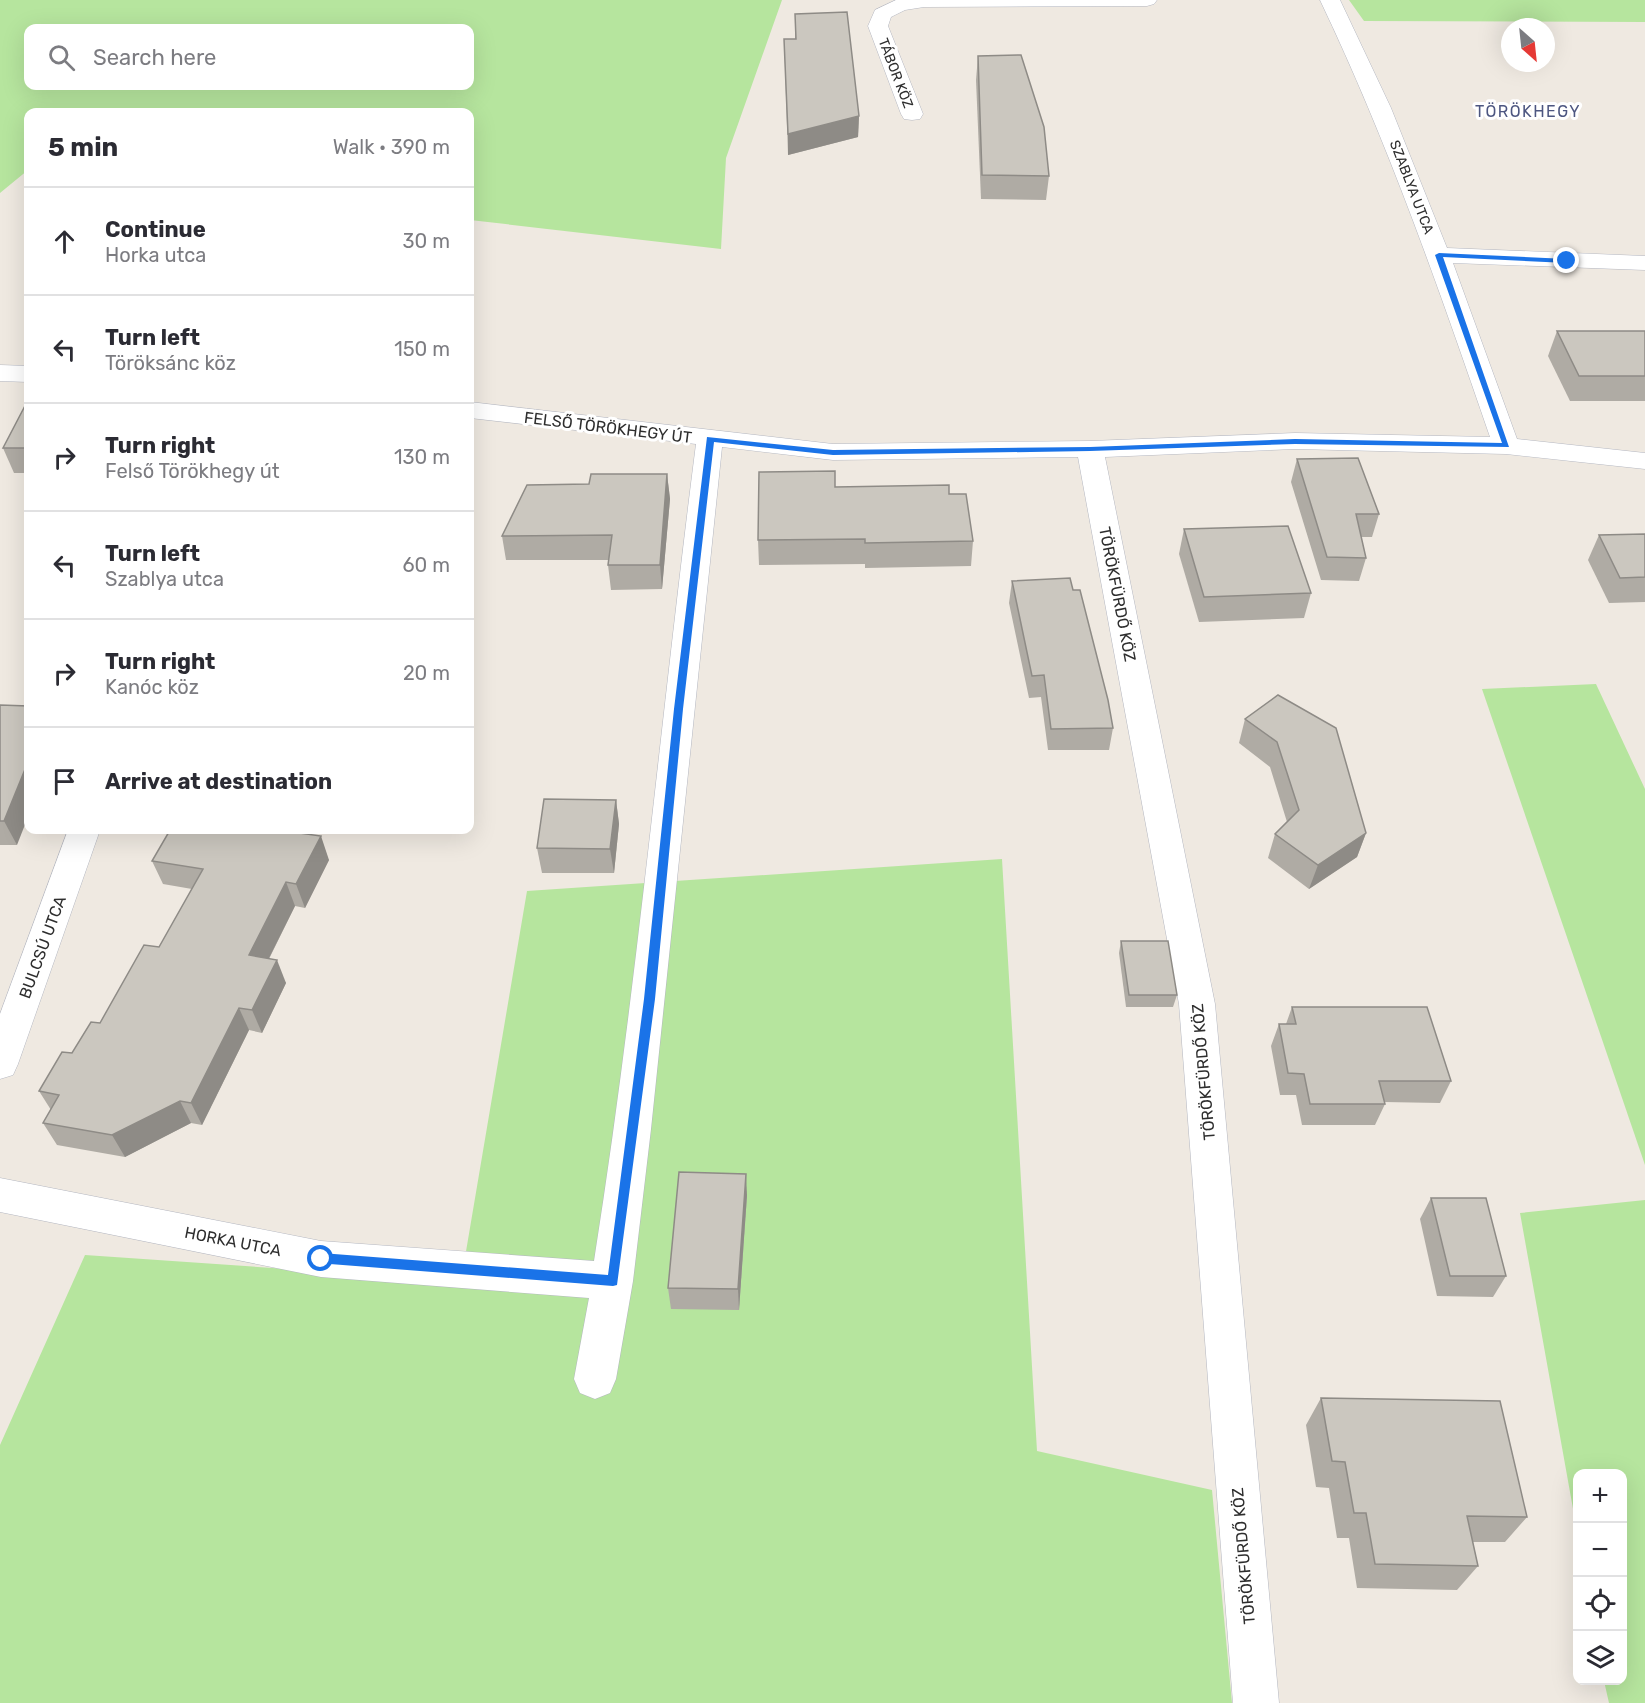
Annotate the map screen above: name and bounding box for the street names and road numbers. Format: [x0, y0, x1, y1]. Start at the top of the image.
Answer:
street label: TÁBOR KÖZ [874, 35, 918, 111]
street label: SZABLYA UTCA [1386, 138, 1437, 237]
street label: FELSŐ TÖRÖKHEGY ÚT [523, 407, 693, 447]
street label: TÖRÖKFÜRDŐ KÖZ [1095, 525, 1141, 663]
street label: BULCSÚ UTCA [14, 893, 70, 1001]
street label: TÖRÖKFÜRDŐ KÖZ [1187, 1003, 1219, 1141]
street label: HORKA UTCA [183, 1223, 283, 1260]
street label: TÖRÖKFÜRDŐ KÖZ [1227, 1487, 1259, 1625]

